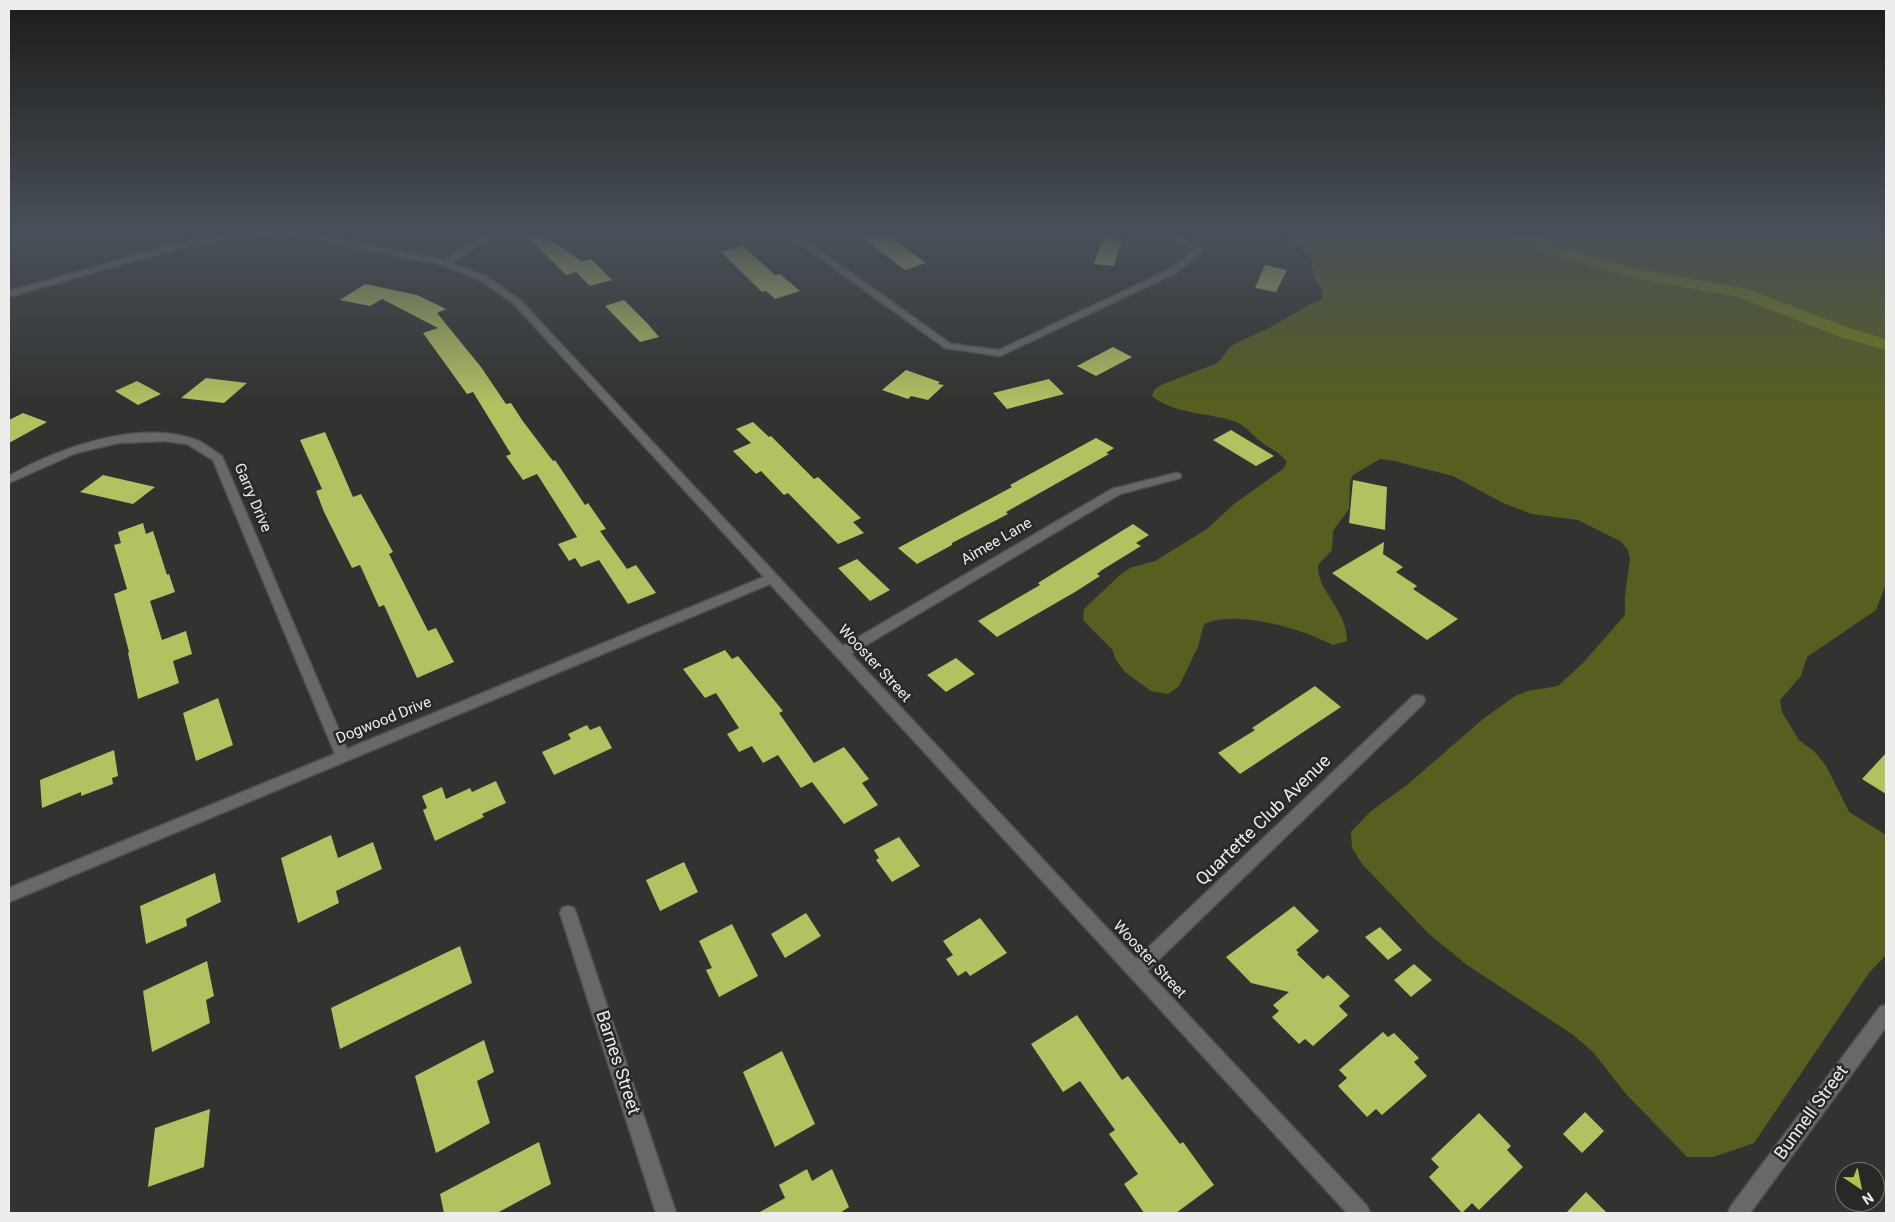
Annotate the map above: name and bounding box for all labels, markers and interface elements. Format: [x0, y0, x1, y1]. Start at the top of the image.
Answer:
street label: Garry Drive [229, 461, 275, 535]
street label: Aimee Lane [958, 515, 1036, 569]
street label: Wooster Street [834, 622, 914, 706]
street label: Dogwood Drive [334, 694, 434, 748]
street label: Quartette Club Avenue [1192, 751, 1336, 891]
street label: Wooster Street [1109, 918, 1189, 1002]
street label: Barnes Street [590, 1008, 644, 1118]
street label: Bunnell Street [1771, 1062, 1853, 1164]
north arrow [1835, 1162, 1885, 1212]
text: N [1859, 1189, 1876, 1208]

